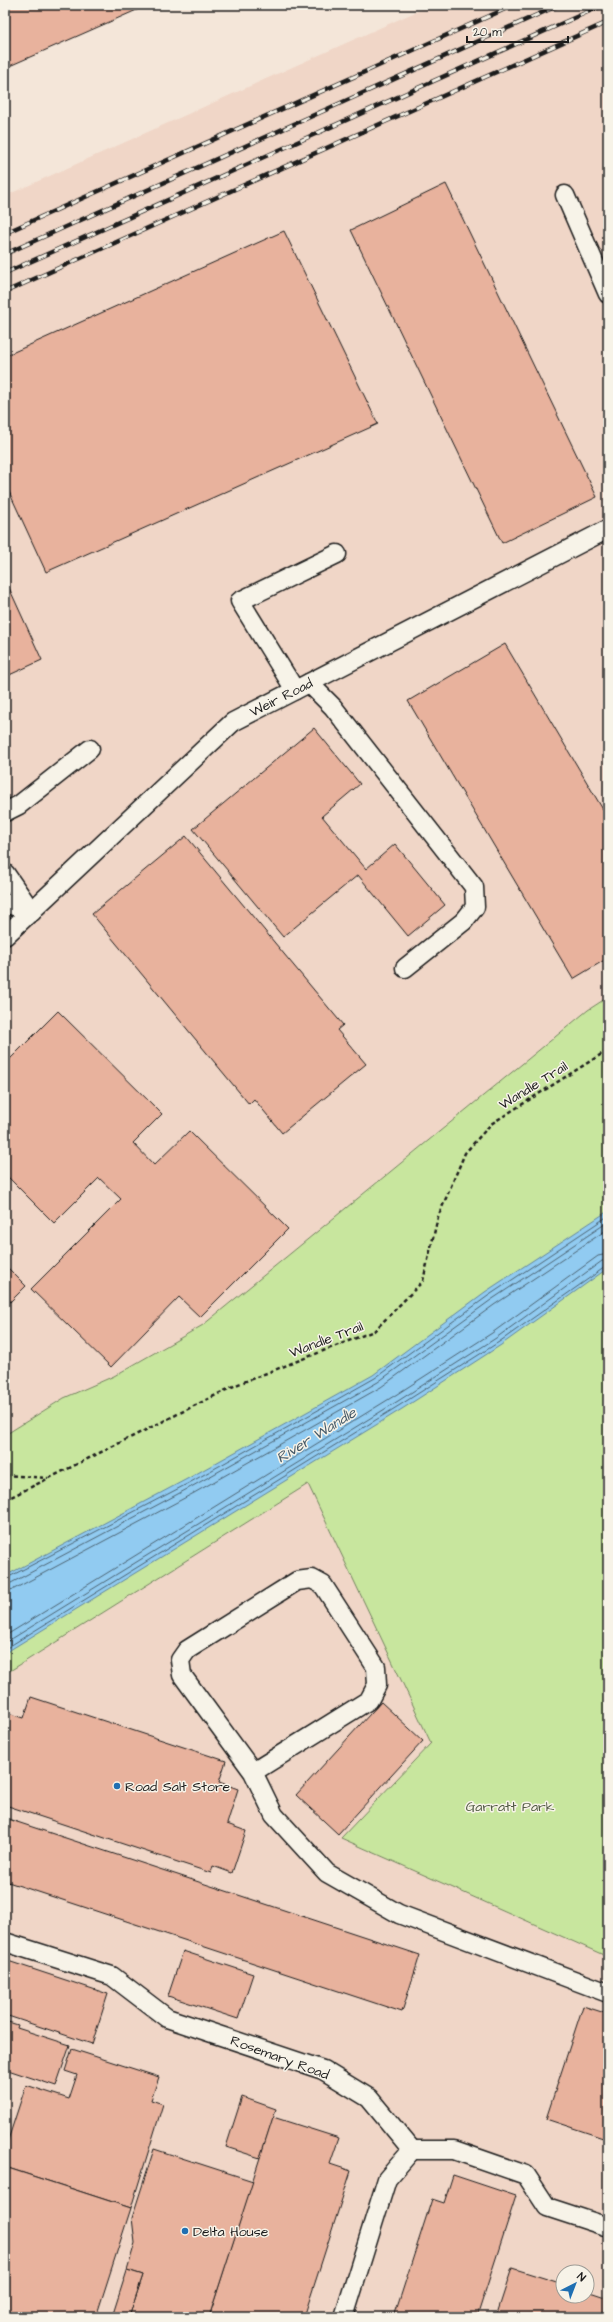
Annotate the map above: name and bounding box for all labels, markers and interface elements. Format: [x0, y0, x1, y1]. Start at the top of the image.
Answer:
scale bar [467, 18, 568, 44]
text: 20 m [473, 24, 502, 41]
street label: Weir Road [246, 673, 316, 722]
street label: Wandle Trail [495, 1057, 572, 1115]
street label: Wandle Trail [286, 1317, 366, 1363]
water label: River Wandle [272, 1402, 361, 1468]
place label: Road Salt Store [125, 1777, 231, 1797]
marker: Road Salt Store [112, 1781, 122, 1791]
park label: Garratt Park [466, 1797, 555, 1817]
street label: Rosemary Road [228, 2031, 332, 2085]
place label: Delta House [193, 2222, 269, 2242]
marker: Delta House [180, 2226, 190, 2236]
north arrow [555, 2264, 595, 2304]
text: N [574, 2269, 589, 2285]

